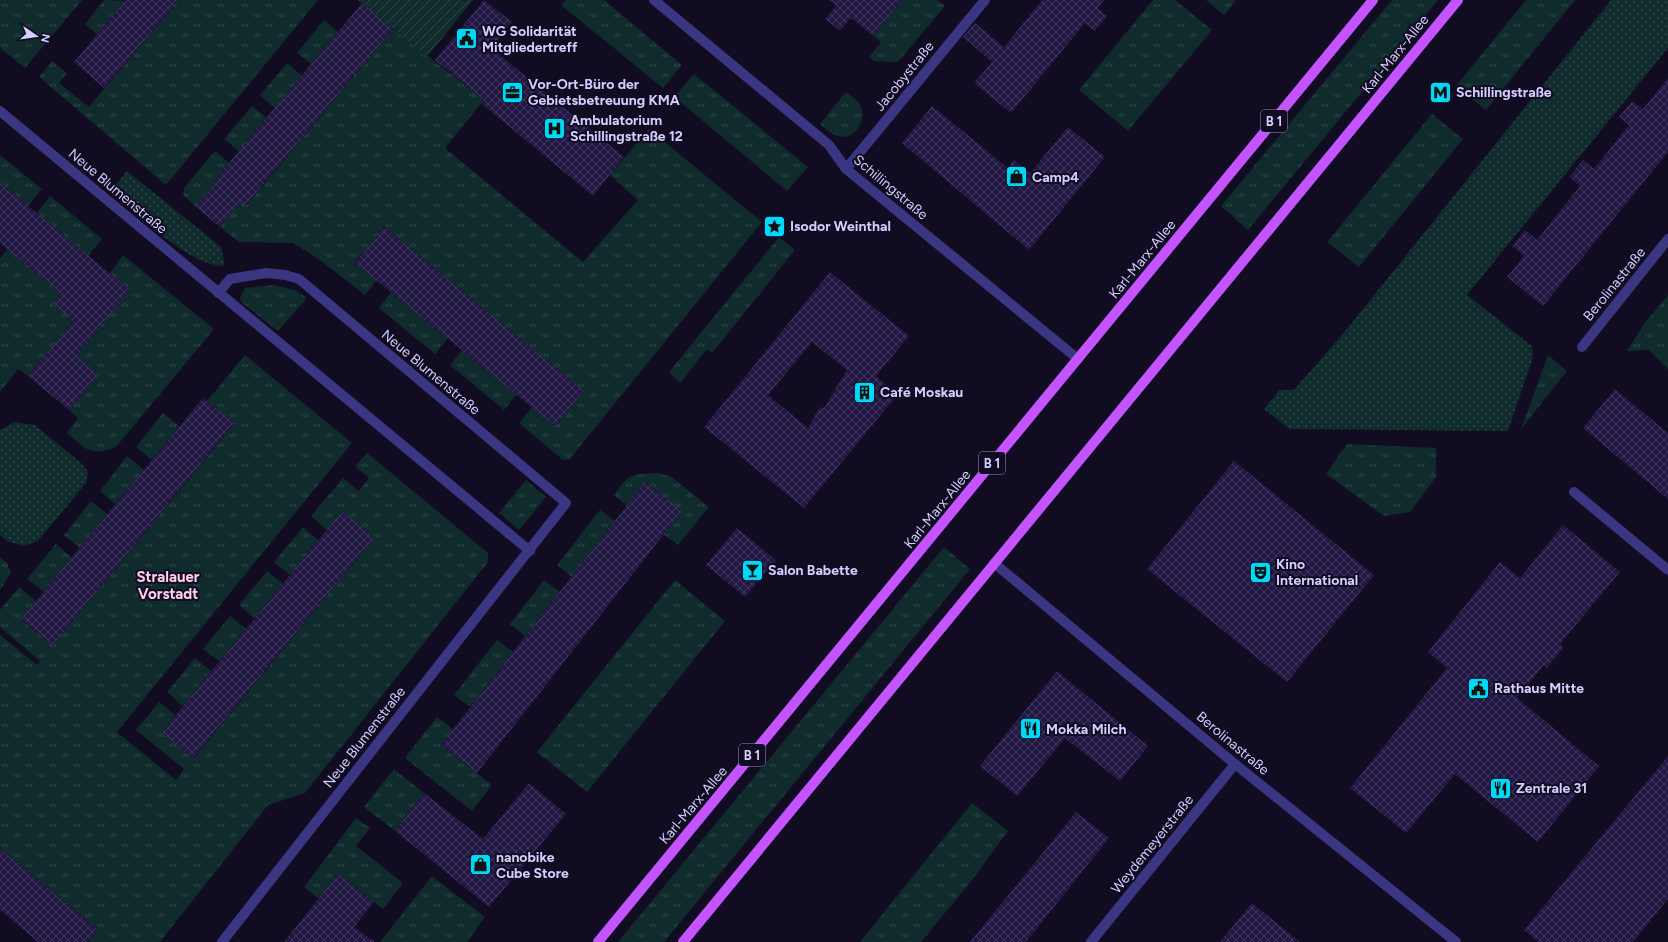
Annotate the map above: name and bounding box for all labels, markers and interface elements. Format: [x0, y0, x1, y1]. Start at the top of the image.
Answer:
street label: Karl-Marx-Allee [1358, 11, 1433, 97]
north arrow [16, 16, 56, 56]
place label: WG Solidarität Mitgliedertreff [482, 23, 578, 56]
public building icon: WG Solidarität Mitgliedertreff [454, 26, 480, 52]
text: N [38, 33, 53, 44]
street label: Jacobystraße [871, 38, 938, 115]
place label: Vor-Ort-Büro der Gebietsbetreuung KMA [528, 76, 680, 109]
office icon: Vor-Ort-Büro der Gebietsbetreuung KMA [499, 79, 525, 105]
metro station icon: Schillingstraße [1428, 79, 1454, 105]
place label: Schillingstraße [1456, 84, 1552, 101]
road number: B 1 [1261, 110, 1287, 132]
place label: Ambulatorium Schillingstraße 12 [570, 112, 683, 145]
hospital icon: Ambulatorium Schillingstraße 12 [542, 115, 568, 141]
street label: Neue Blumenstraße [65, 145, 171, 238]
street label: Schillingstraße [850, 151, 932, 224]
shop icon: Camp4 [1003, 164, 1029, 190]
place label: Camp4 [1032, 169, 1079, 186]
place icon: Isodor Weinthal [762, 213, 788, 239]
street label: Karl-Marx-Allee [1105, 216, 1180, 302]
place label: Isodor Weinthal [790, 218, 891, 235]
street label: Berolinastraße [1580, 244, 1649, 324]
street label: Neue Blumenstraße [378, 326, 484, 419]
building icon: Café Moskau [851, 379, 877, 405]
place label: Café Moskau [880, 384, 963, 401]
road number: B 1 [979, 452, 1005, 474]
street label: Karl-Marx-Allee [900, 466, 975, 552]
place label: Kino International [1276, 556, 1358, 589]
bar icon: Salon Babette [739, 557, 765, 583]
theatre icon: Kino International [1248, 559, 1274, 585]
place label: Salon Babette [768, 562, 858, 579]
district label: Stralauer Vorstadt [136, 568, 200, 603]
public building icon: Rathaus Mitte [1465, 675, 1491, 701]
place label: Rathaus Mitte [1494, 680, 1584, 697]
street label: Neue Blumenstraße [320, 683, 409, 791]
street label: Berolinastraße [1193, 708, 1273, 779]
restaurant icon: Mokka Milch [1018, 716, 1044, 742]
place label: Mokka Milch [1046, 721, 1126, 738]
road number: B 1 [739, 744, 765, 766]
street label: Karl-Marx-Allee [656, 763, 731, 848]
restaurant icon: Zentrale 31 [1487, 775, 1513, 801]
place label: Zentrale 31 [1516, 780, 1587, 797]
street label: Weydemeyerstraße [1108, 791, 1197, 897]
place label: nanobike Cube Store [496, 849, 569, 882]
shop icon: nanobike Cube Store [467, 852, 493, 878]

